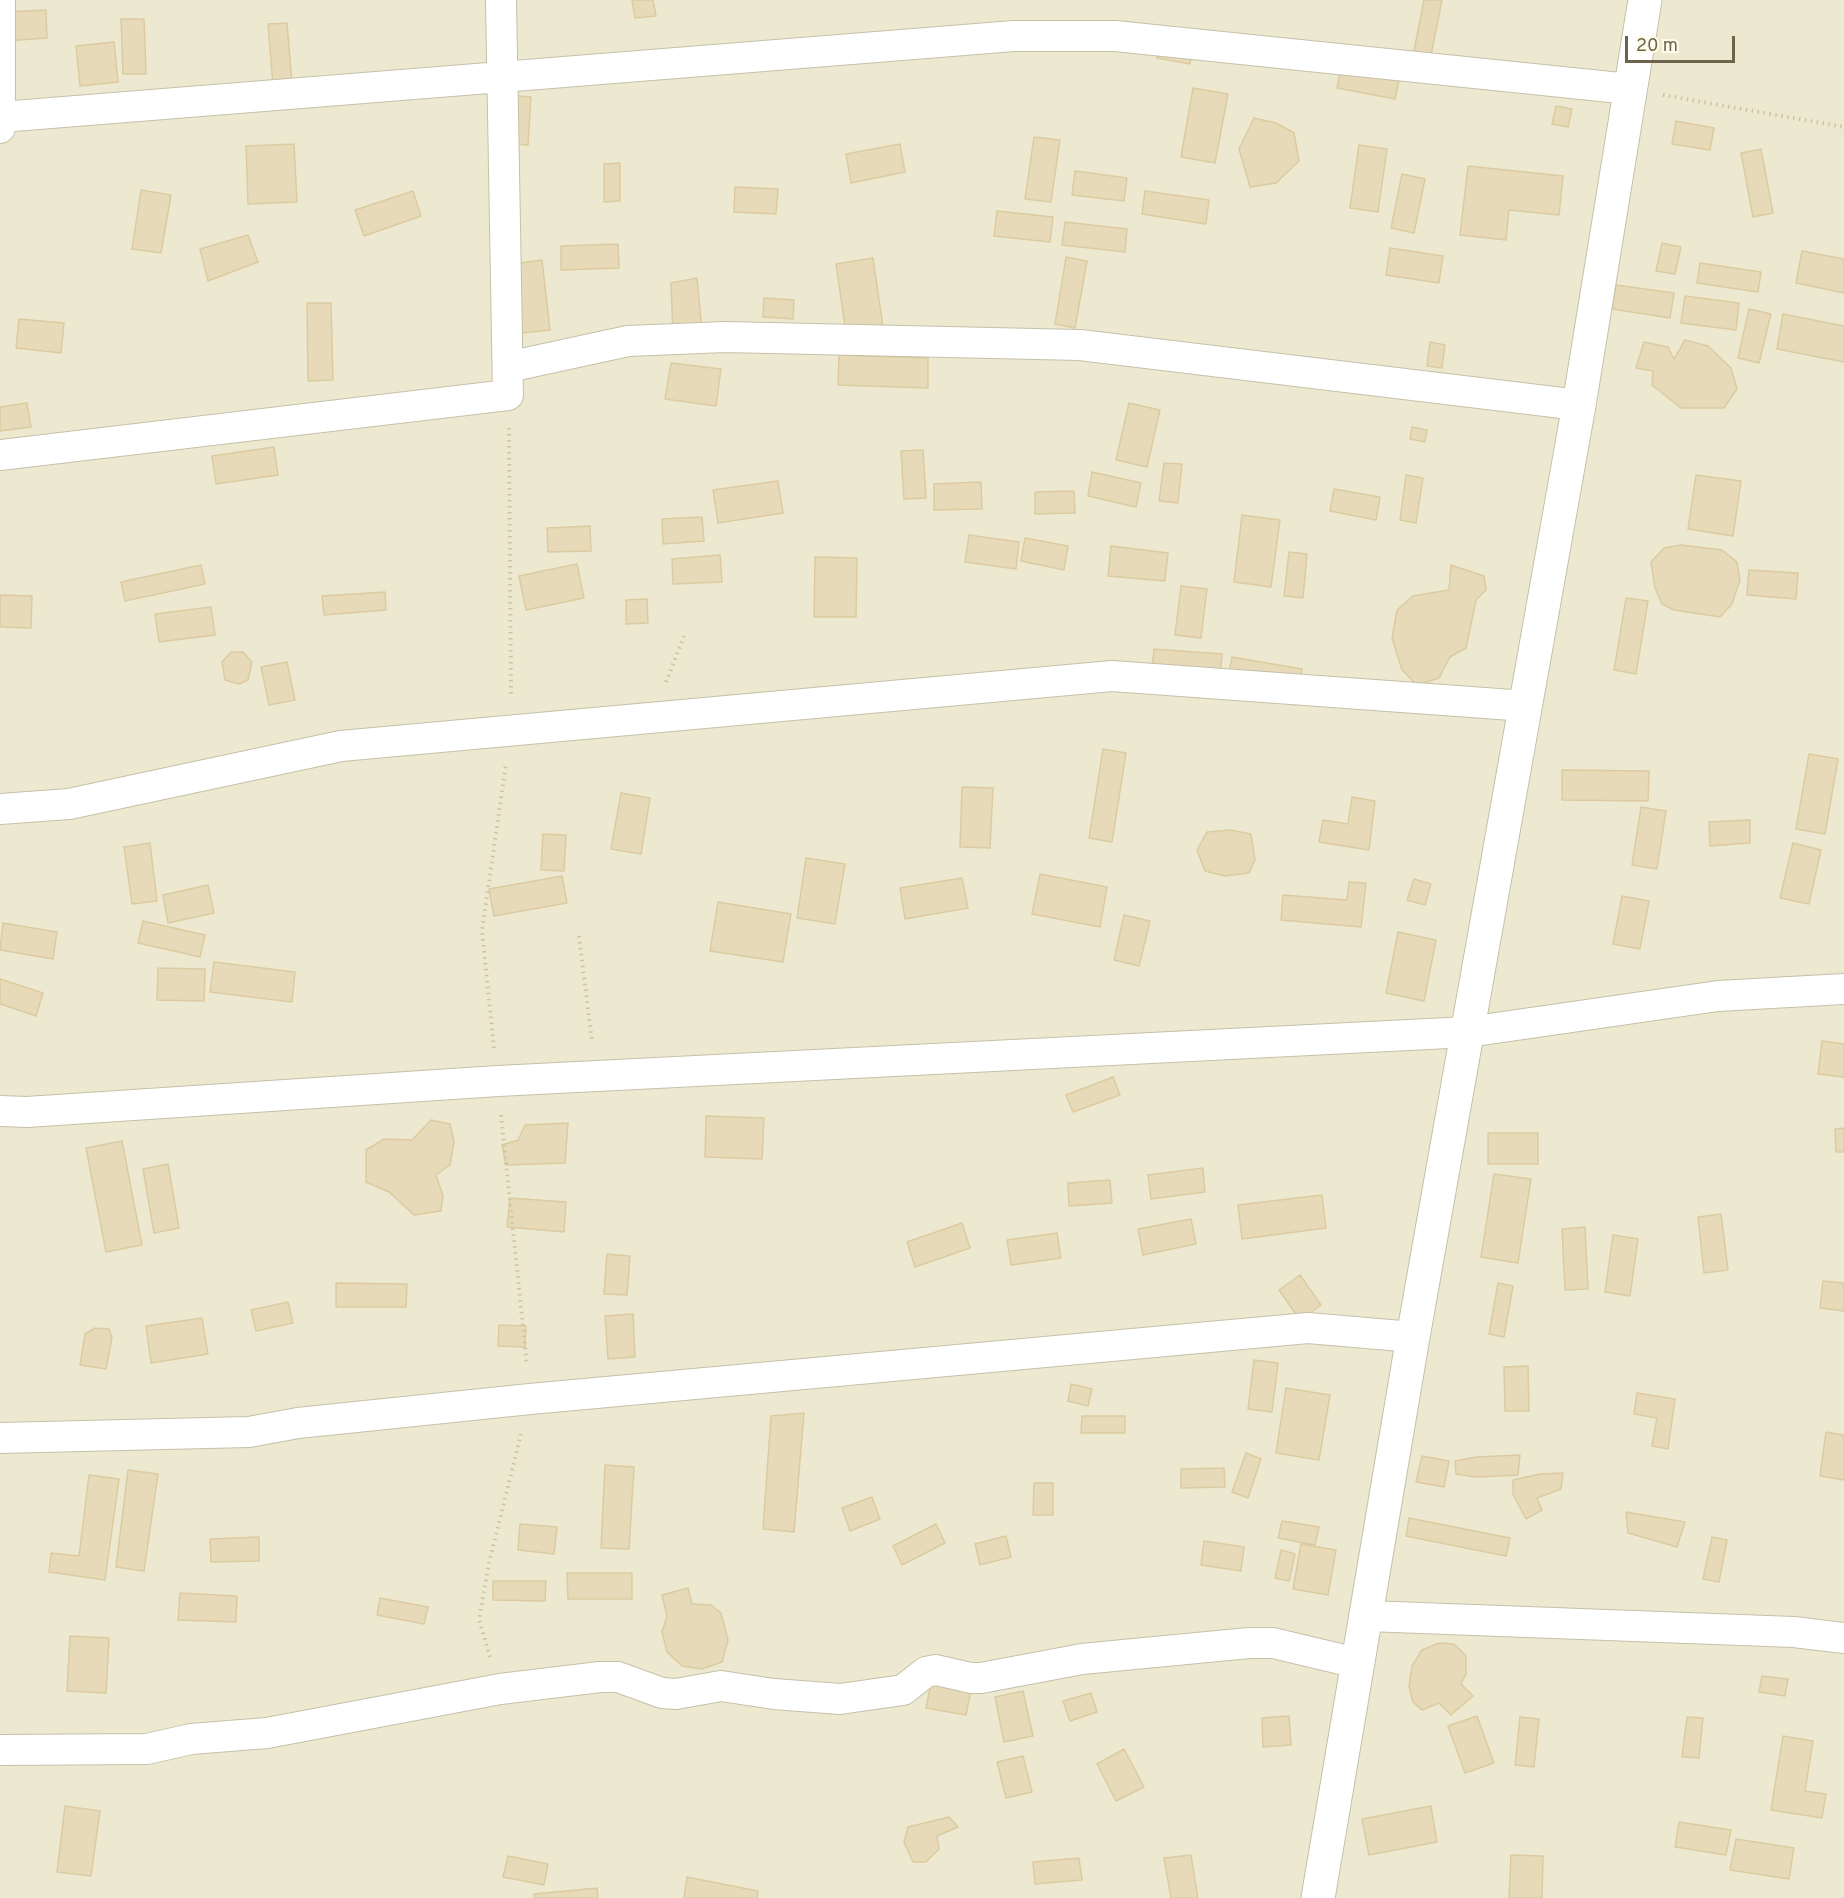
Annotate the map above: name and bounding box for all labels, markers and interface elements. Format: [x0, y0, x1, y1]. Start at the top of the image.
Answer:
scale bar [1628, 24, 1738, 62]
text: 20 m [1636, 35, 1678, 58]

